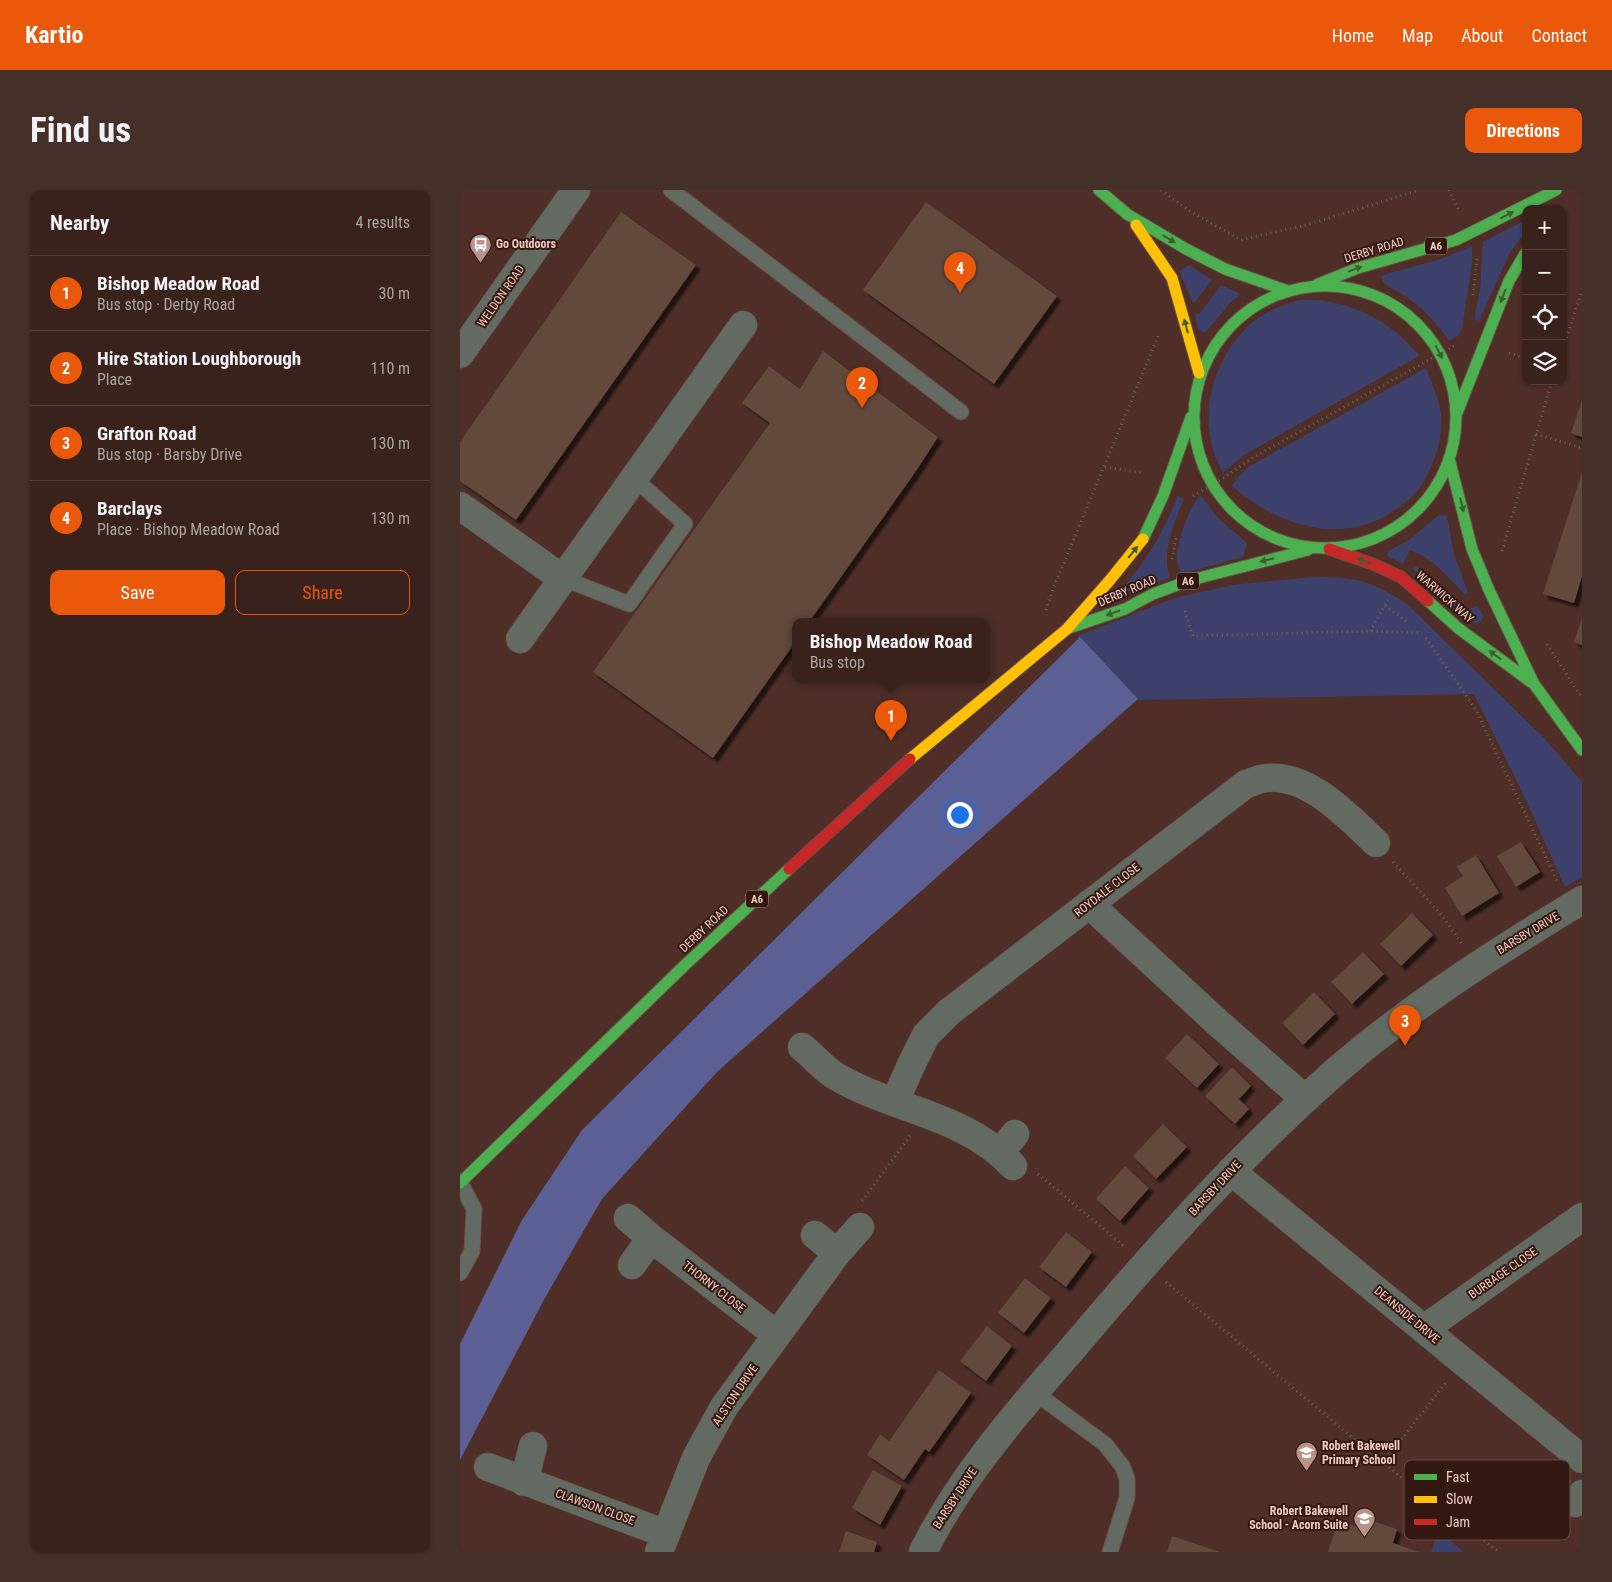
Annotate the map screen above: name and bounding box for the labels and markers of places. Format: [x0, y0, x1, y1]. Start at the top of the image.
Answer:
bus stop icon: Go Outdoors [468, 232, 492, 263]
place label: Go Outdoors [496, 237, 556, 251]
pin: 4 [944, 252, 976, 293]
pin: 2 [846, 367, 878, 408]
pin: 1 [875, 700, 907, 741]
pin: 3 [1389, 1005, 1421, 1046]
place label: Robert Bakewell Primary School [1322, 1439, 1400, 1467]
school or university icon: Robert Bakewell Primary School [1294, 1441, 1318, 1472]
place label: Robert Bakewell School - Acorn Suite [1249, 1504, 1348, 1532]
school or university icon: Robert Bakewell School - Acorn Suite [1352, 1506, 1376, 1537]

